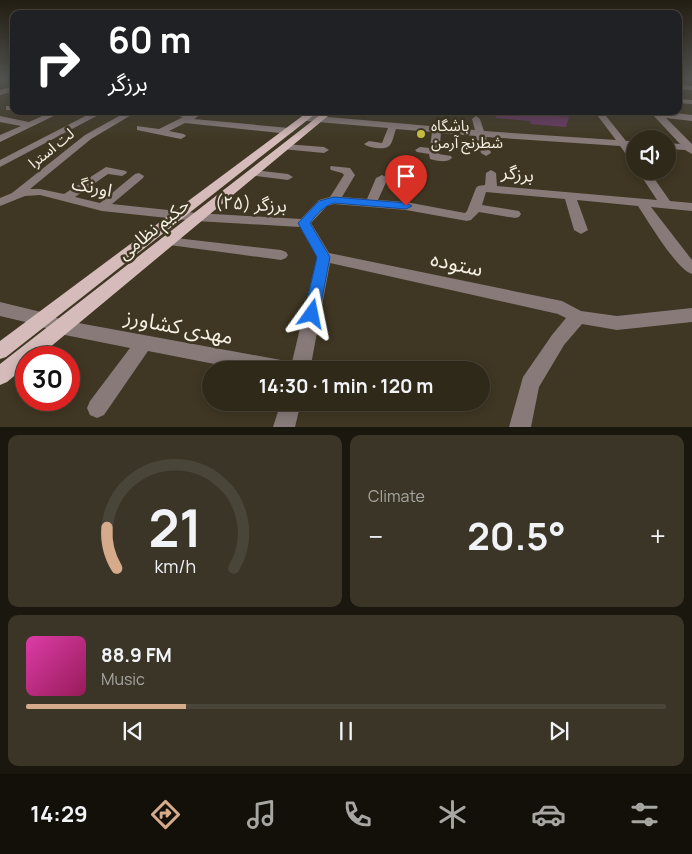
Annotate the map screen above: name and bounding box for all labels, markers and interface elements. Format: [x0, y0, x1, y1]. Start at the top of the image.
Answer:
text: 60 m [108, 16, 191, 64]
icon: right [25, 30, 90, 95]
text: برزگر [108, 68, 148, 98]
place label: باشگاه شطرنج آرمن [431, 115, 503, 155]
street label: لت استرا [24, 123, 78, 173]
marker: باشگاه شطرنج آرمن [415, 128, 427, 140]
map controls [626, 130, 676, 180]
button: sound [626, 130, 676, 180]
pin [385, 155, 427, 206]
street label: برزگر [499, 159, 536, 187]
icon: arrive [392, 162, 420, 190]
street label: اورنگ [70, 170, 114, 202]
street label: برزگر (۲۵) [214, 189, 288, 217]
street label: حکیم نظامی [112, 192, 195, 266]
street label: ستوده [428, 244, 486, 282]
position arrow [285, 287, 337, 339]
street label: مهدی کشاورز [121, 302, 236, 350]
speed limit sign: 30 [15, 346, 80, 411]
text: 14:30 · 1 min · 120 m [259, 373, 433, 399]
text: Climate [368, 485, 425, 507]
text: 21 [148, 492, 202, 563]
text: 20.5° [467, 509, 566, 561]
text: − [368, 517, 383, 555]
text: + [650, 517, 666, 555]
text: km/h [154, 554, 196, 578]
text: 88.9 FM [101, 642, 172, 668]
text: Music [101, 668, 145, 690]
icon: previous [119, 717, 147, 745]
icon: pause [332, 717, 360, 745]
icon: next [545, 717, 573, 745]
icon: directions [148, 797, 183, 832]
icon: music [244, 797, 279, 832]
icon: phone [340, 797, 375, 832]
icon: climate [435, 797, 470, 832]
icon: car [531, 797, 566, 832]
icon: filters [627, 797, 662, 832]
text: 14:29 [30, 799, 88, 829]

